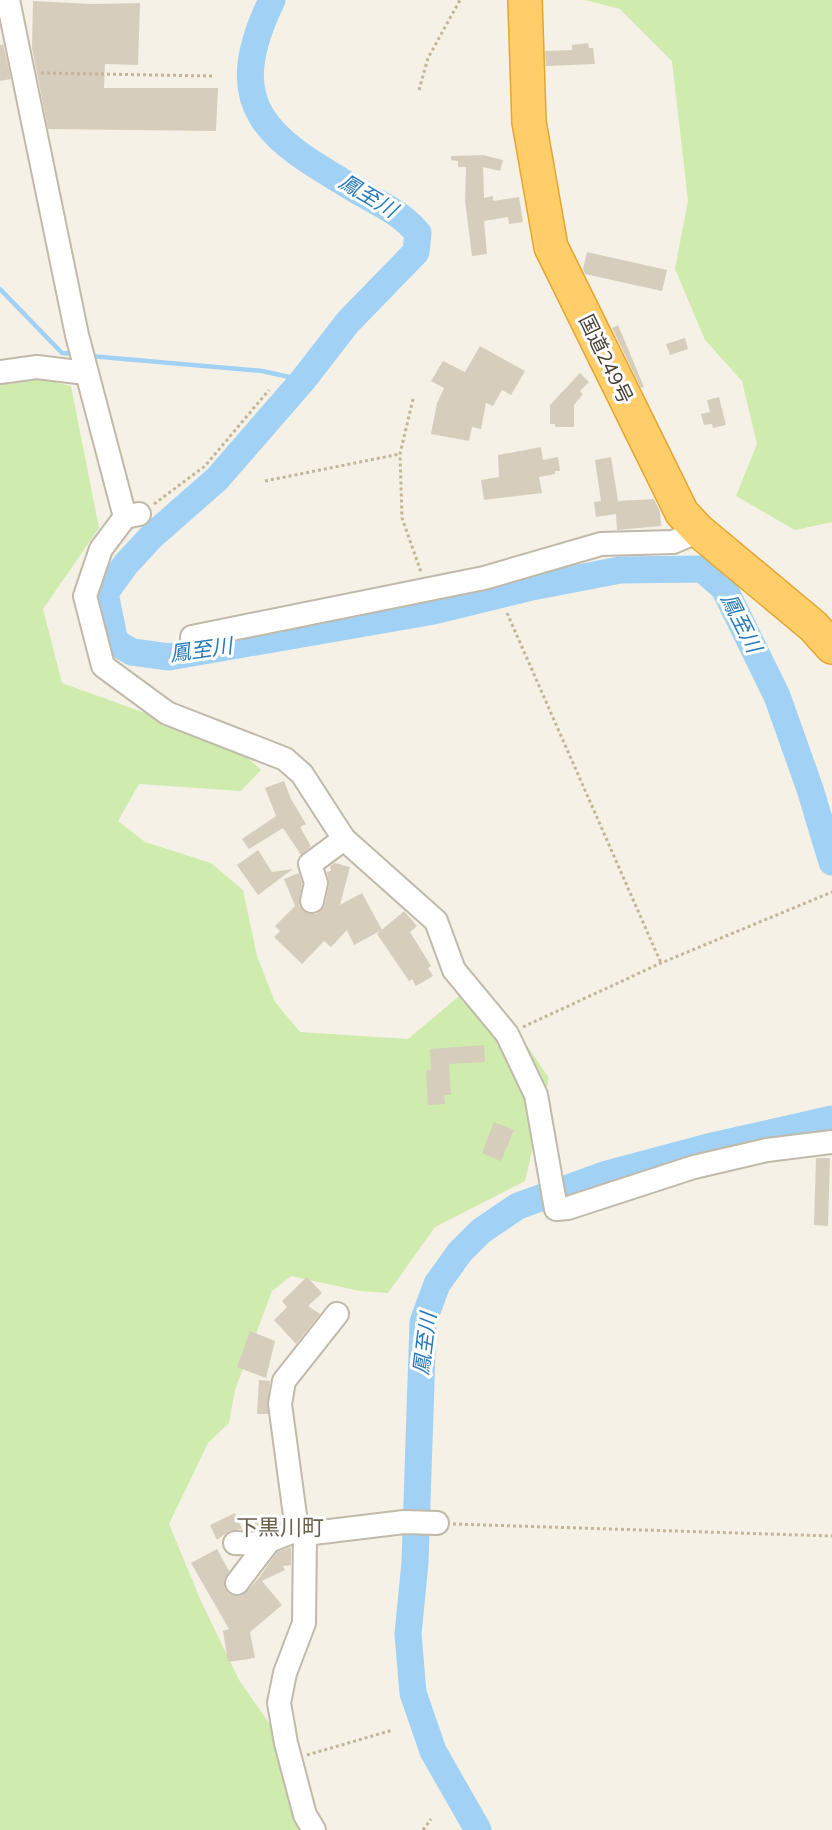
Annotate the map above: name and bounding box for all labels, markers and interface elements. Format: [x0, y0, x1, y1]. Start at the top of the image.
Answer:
water label: 鳳至川 [334, 168, 404, 225]
street label: 国道249号 [572, 310, 639, 408]
water label: 鳳至川 [714, 589, 769, 659]
water label: 鳳至川 [168, 631, 236, 668]
water label: 鳳至川 [407, 1309, 443, 1377]
district label: 下黒川町 [236, 1513, 324, 1543]

